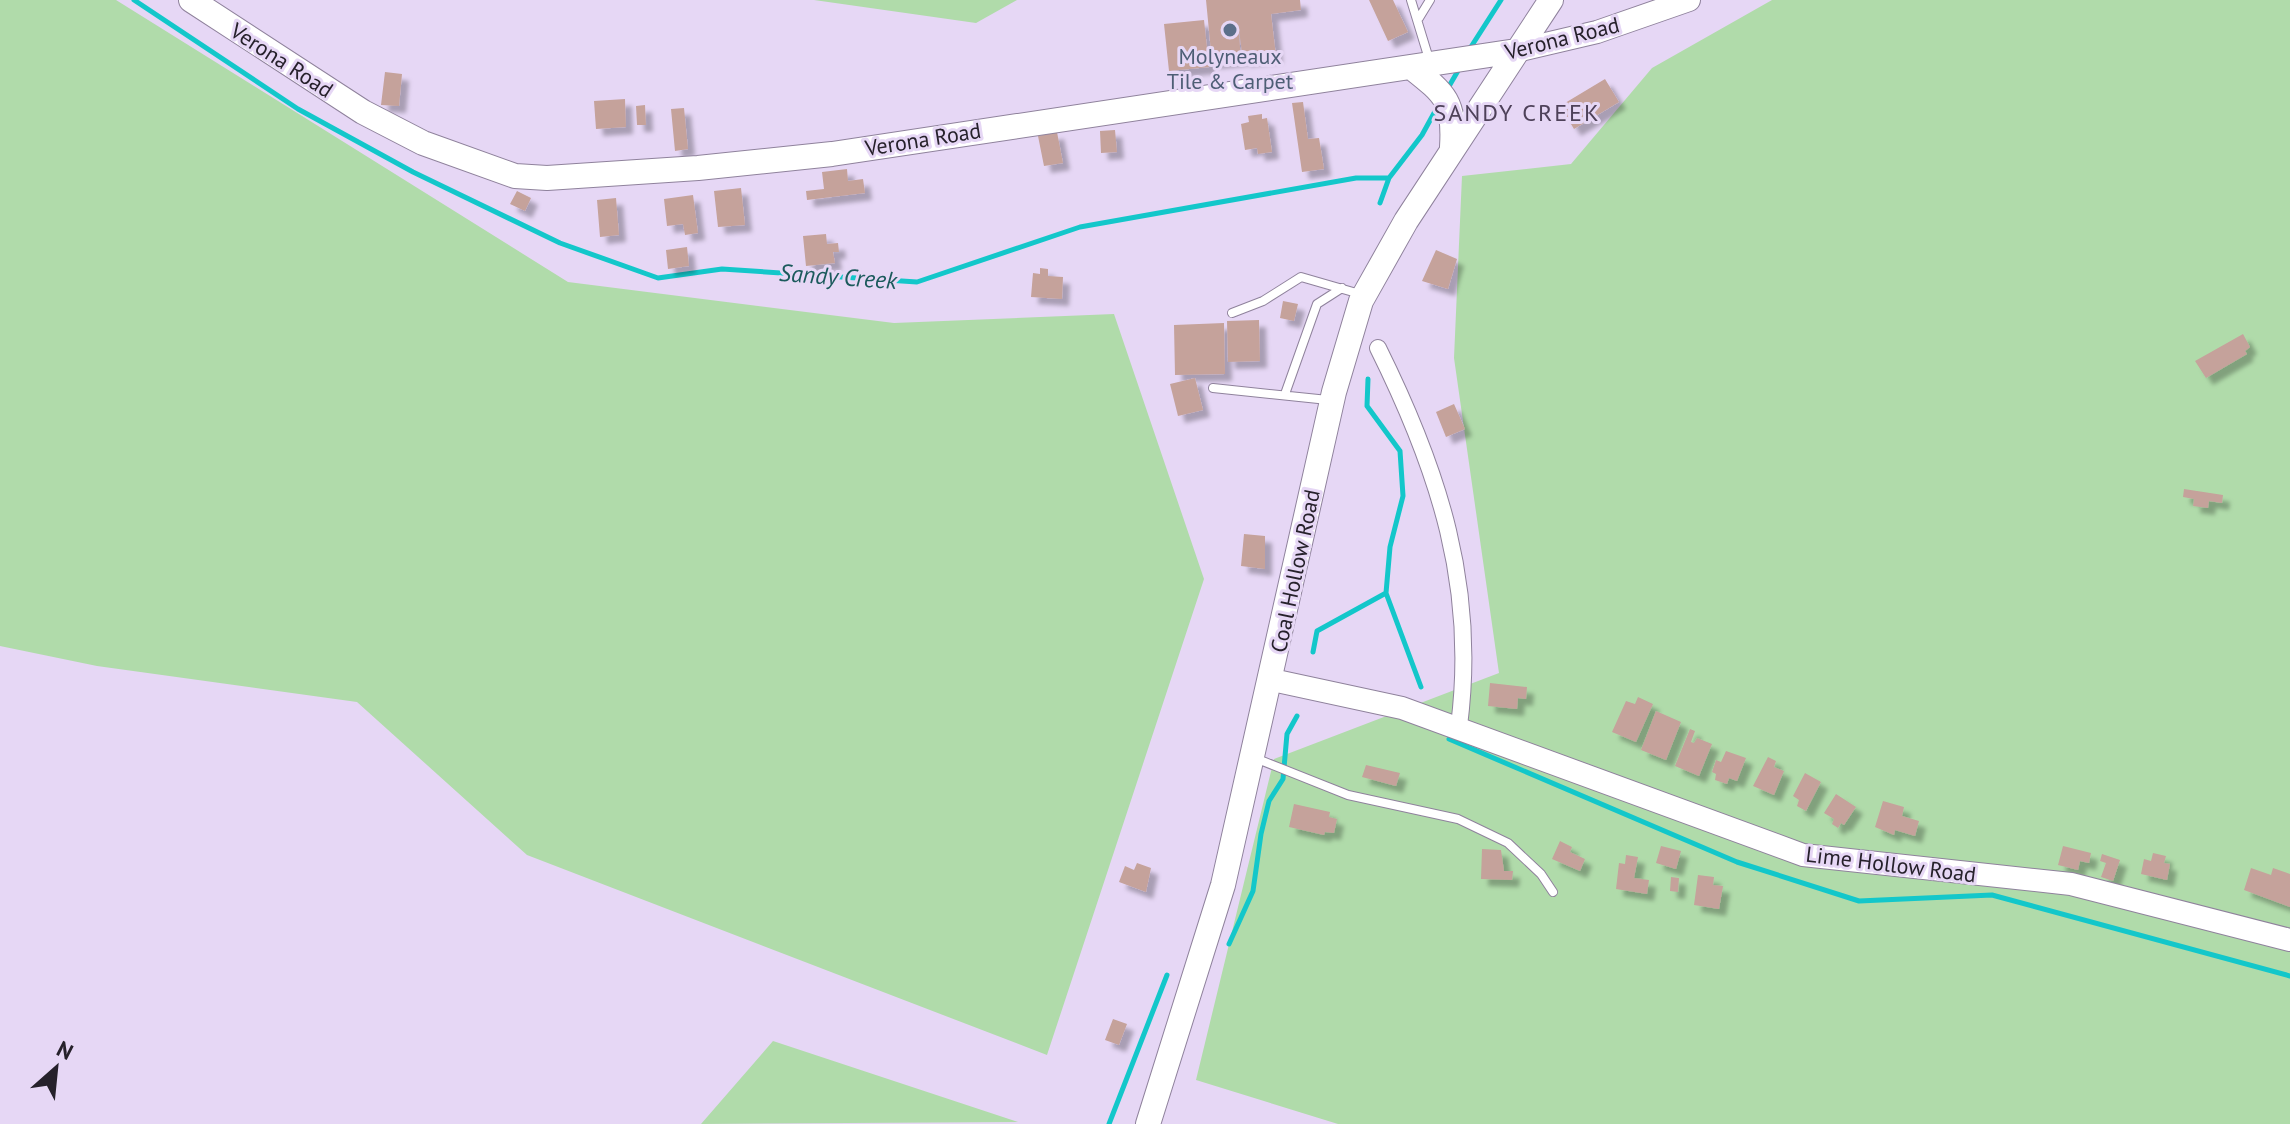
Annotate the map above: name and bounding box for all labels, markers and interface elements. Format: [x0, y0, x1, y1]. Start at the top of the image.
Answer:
street label: Verona Road [1501, 10, 1622, 66]
street label: Verona Road [224, 16, 339, 104]
marker: Molyneaux Tile & Carpet [1221, 21, 1239, 39]
place label: Molyneaux Tile & Carpet [1167, 42, 1294, 95]
district label: SANDY CREEK [1433, 97, 1601, 128]
street label: Verona Road [862, 116, 983, 162]
water label: Sandy Creek [778, 257, 899, 296]
street label: Coal Hollow Road [1264, 487, 1326, 655]
street label: Lime Hollow Road [1804, 840, 1978, 888]
north arrow [16, 1028, 96, 1108]
text: N [52, 1034, 78, 1066]

